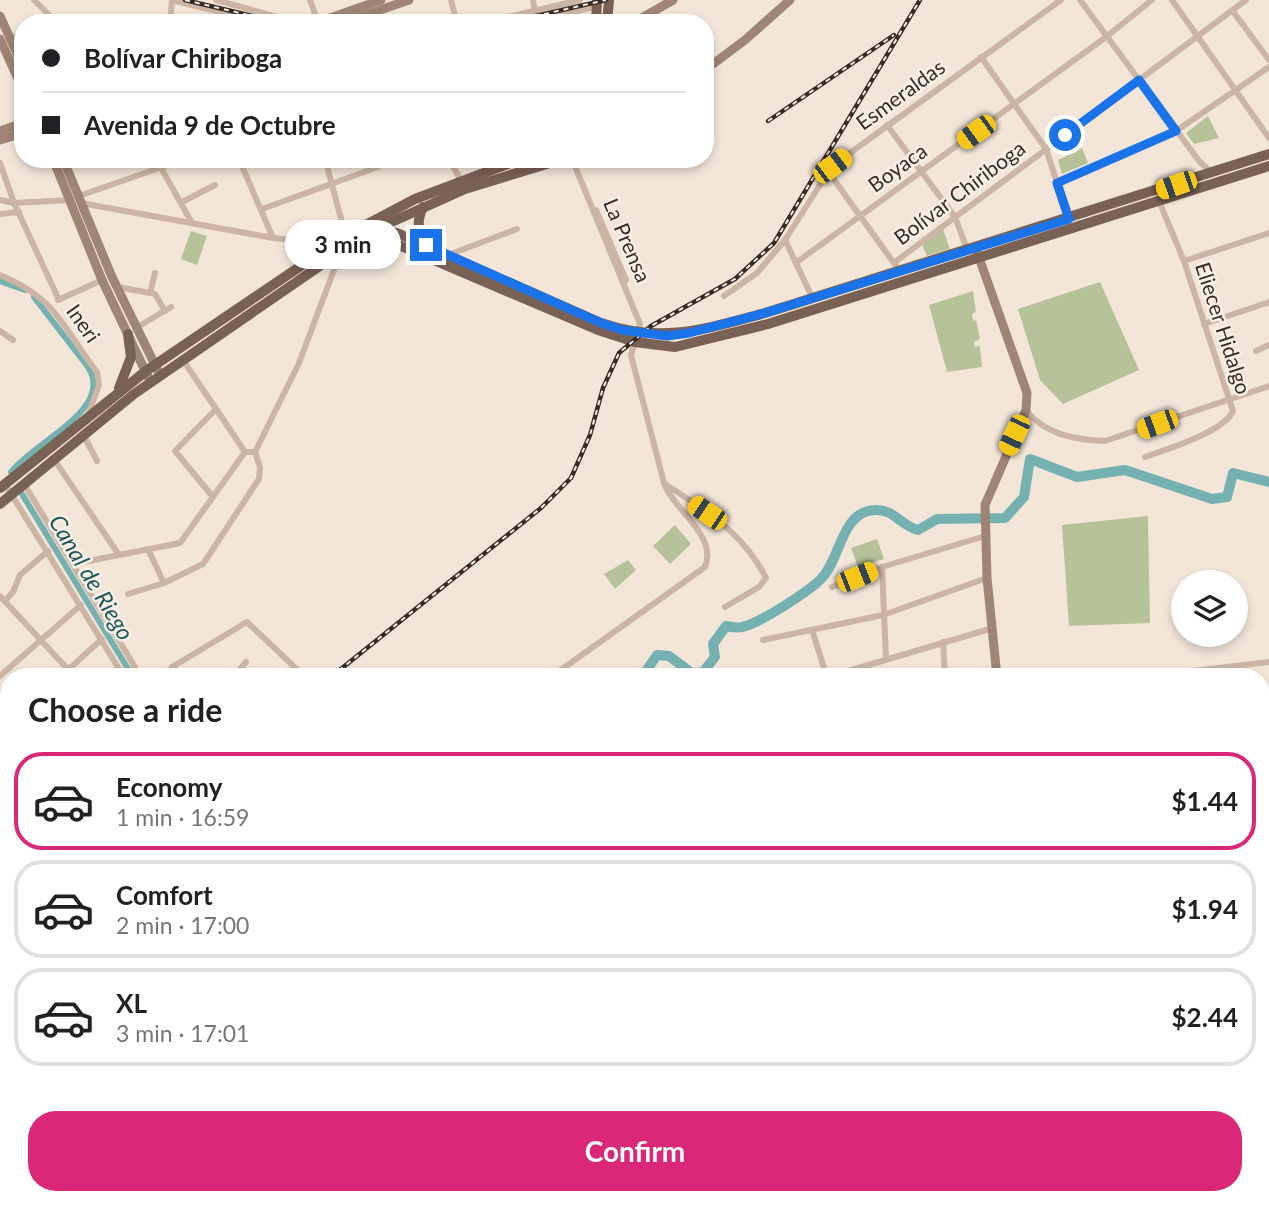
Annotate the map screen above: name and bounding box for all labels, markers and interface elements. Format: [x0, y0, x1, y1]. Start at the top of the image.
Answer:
text: Bolívar Chiriboga [84, 42, 282, 74]
street label: Esmeraldas [851, 53, 949, 135]
text: Avenida 9 de Octubre [84, 109, 336, 141]
car [953, 111, 1000, 153]
route start [1049, 119, 1081, 151]
street label: Bolívar Chiriboga [889, 135, 1029, 249]
street label: Boyaca [863, 137, 931, 197]
car [809, 145, 856, 187]
car [1153, 168, 1200, 202]
street label: La Prensa [599, 194, 657, 286]
callout: 3 min [286, 220, 402, 270]
route end [410, 229, 442, 261]
text: 3 min [314, 230, 372, 258]
street label: Eliecer Hidalgo [1191, 259, 1257, 397]
street label: Ineri [62, 299, 106, 347]
car [1134, 407, 1181, 441]
car [996, 412, 1033, 458]
car [684, 493, 731, 533]
water label: Canal de Riego [44, 509, 140, 645]
car [834, 559, 881, 595]
map controls [1171, 570, 1248, 647]
button: layers [1171, 570, 1248, 647]
text: Choose a ride [28, 690, 222, 729]
icon: car [32, 770, 95, 833]
text: Economy [116, 771, 222, 803]
text: $1.44 [1172, 785, 1238, 817]
text: 1 min · 16:59 [116, 803, 249, 831]
icon: car [32, 878, 95, 941]
text: Comfort [116, 879, 213, 911]
text: $1.94 [1172, 893, 1238, 925]
text: 2 min · 17:00 [116, 911, 249, 939]
icon: car [32, 986, 95, 1049]
text: XL [116, 987, 147, 1019]
text: $2.44 [1172, 1001, 1238, 1033]
text: 3 min · 17:01 [116, 1019, 249, 1047]
button: Confirm [28, 1111, 1242, 1191]

